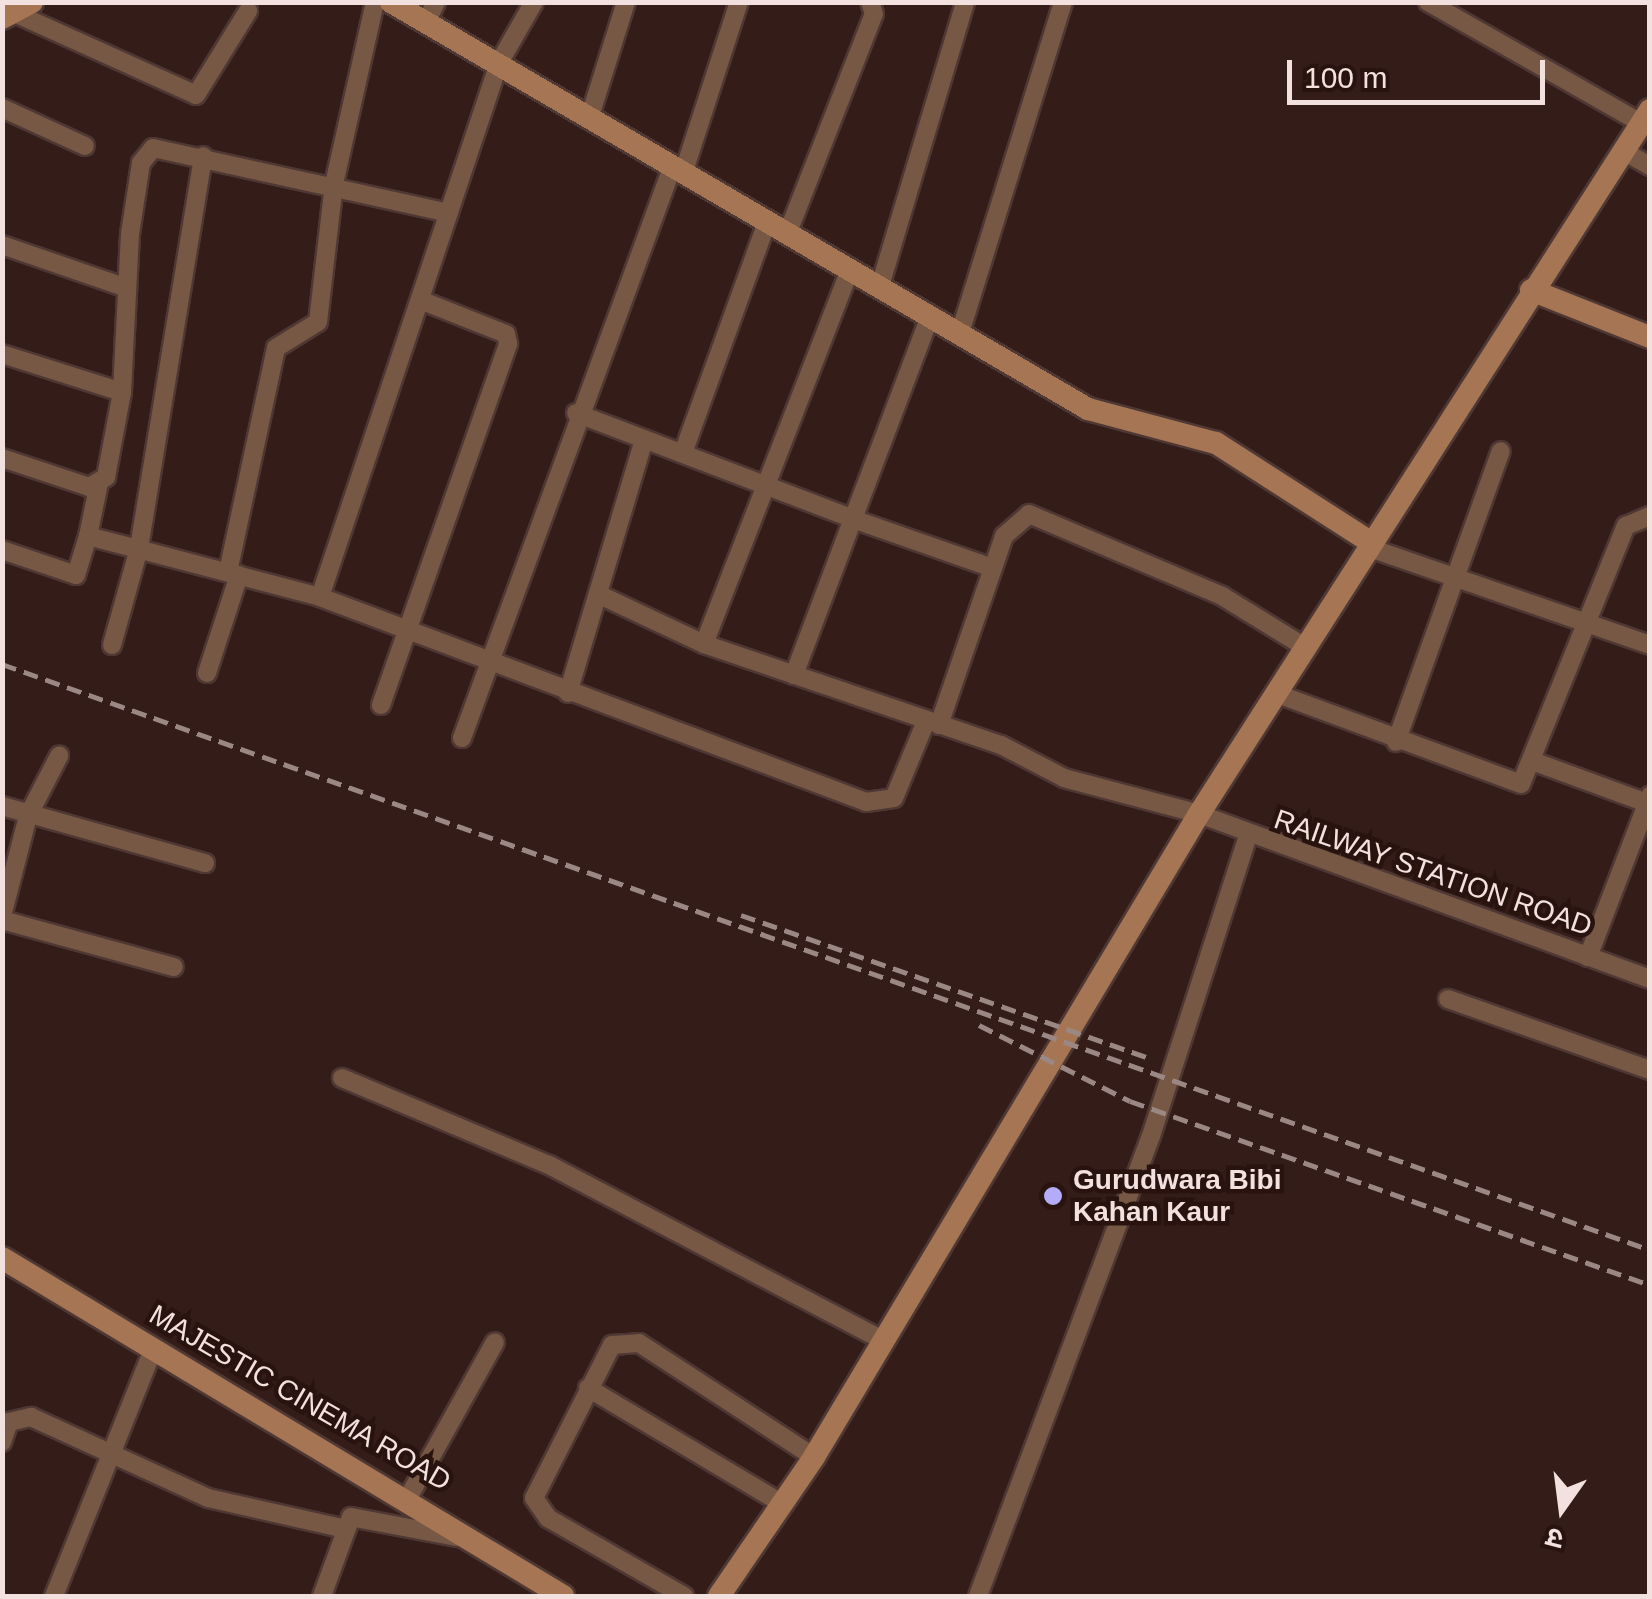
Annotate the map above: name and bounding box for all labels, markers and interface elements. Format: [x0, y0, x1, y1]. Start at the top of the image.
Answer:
scale bar [1292, 40, 1550, 102]
text: 100 m [1304, 61, 1387, 94]
street label: RAILWAY STATION ROAD [1269, 803, 1597, 943]
place label: Gurudwara Bibi Kahan Kaur [1073, 1163, 1281, 1229]
marker: Gurudwara Bibi Kahan Kaur [1042, 1185, 1064, 1207]
street label: MAJESTIC CINEMA ROAD [143, 1297, 457, 1499]
north arrow [1512, 1459, 1612, 1559]
text: उ [1543, 1522, 1566, 1556]

